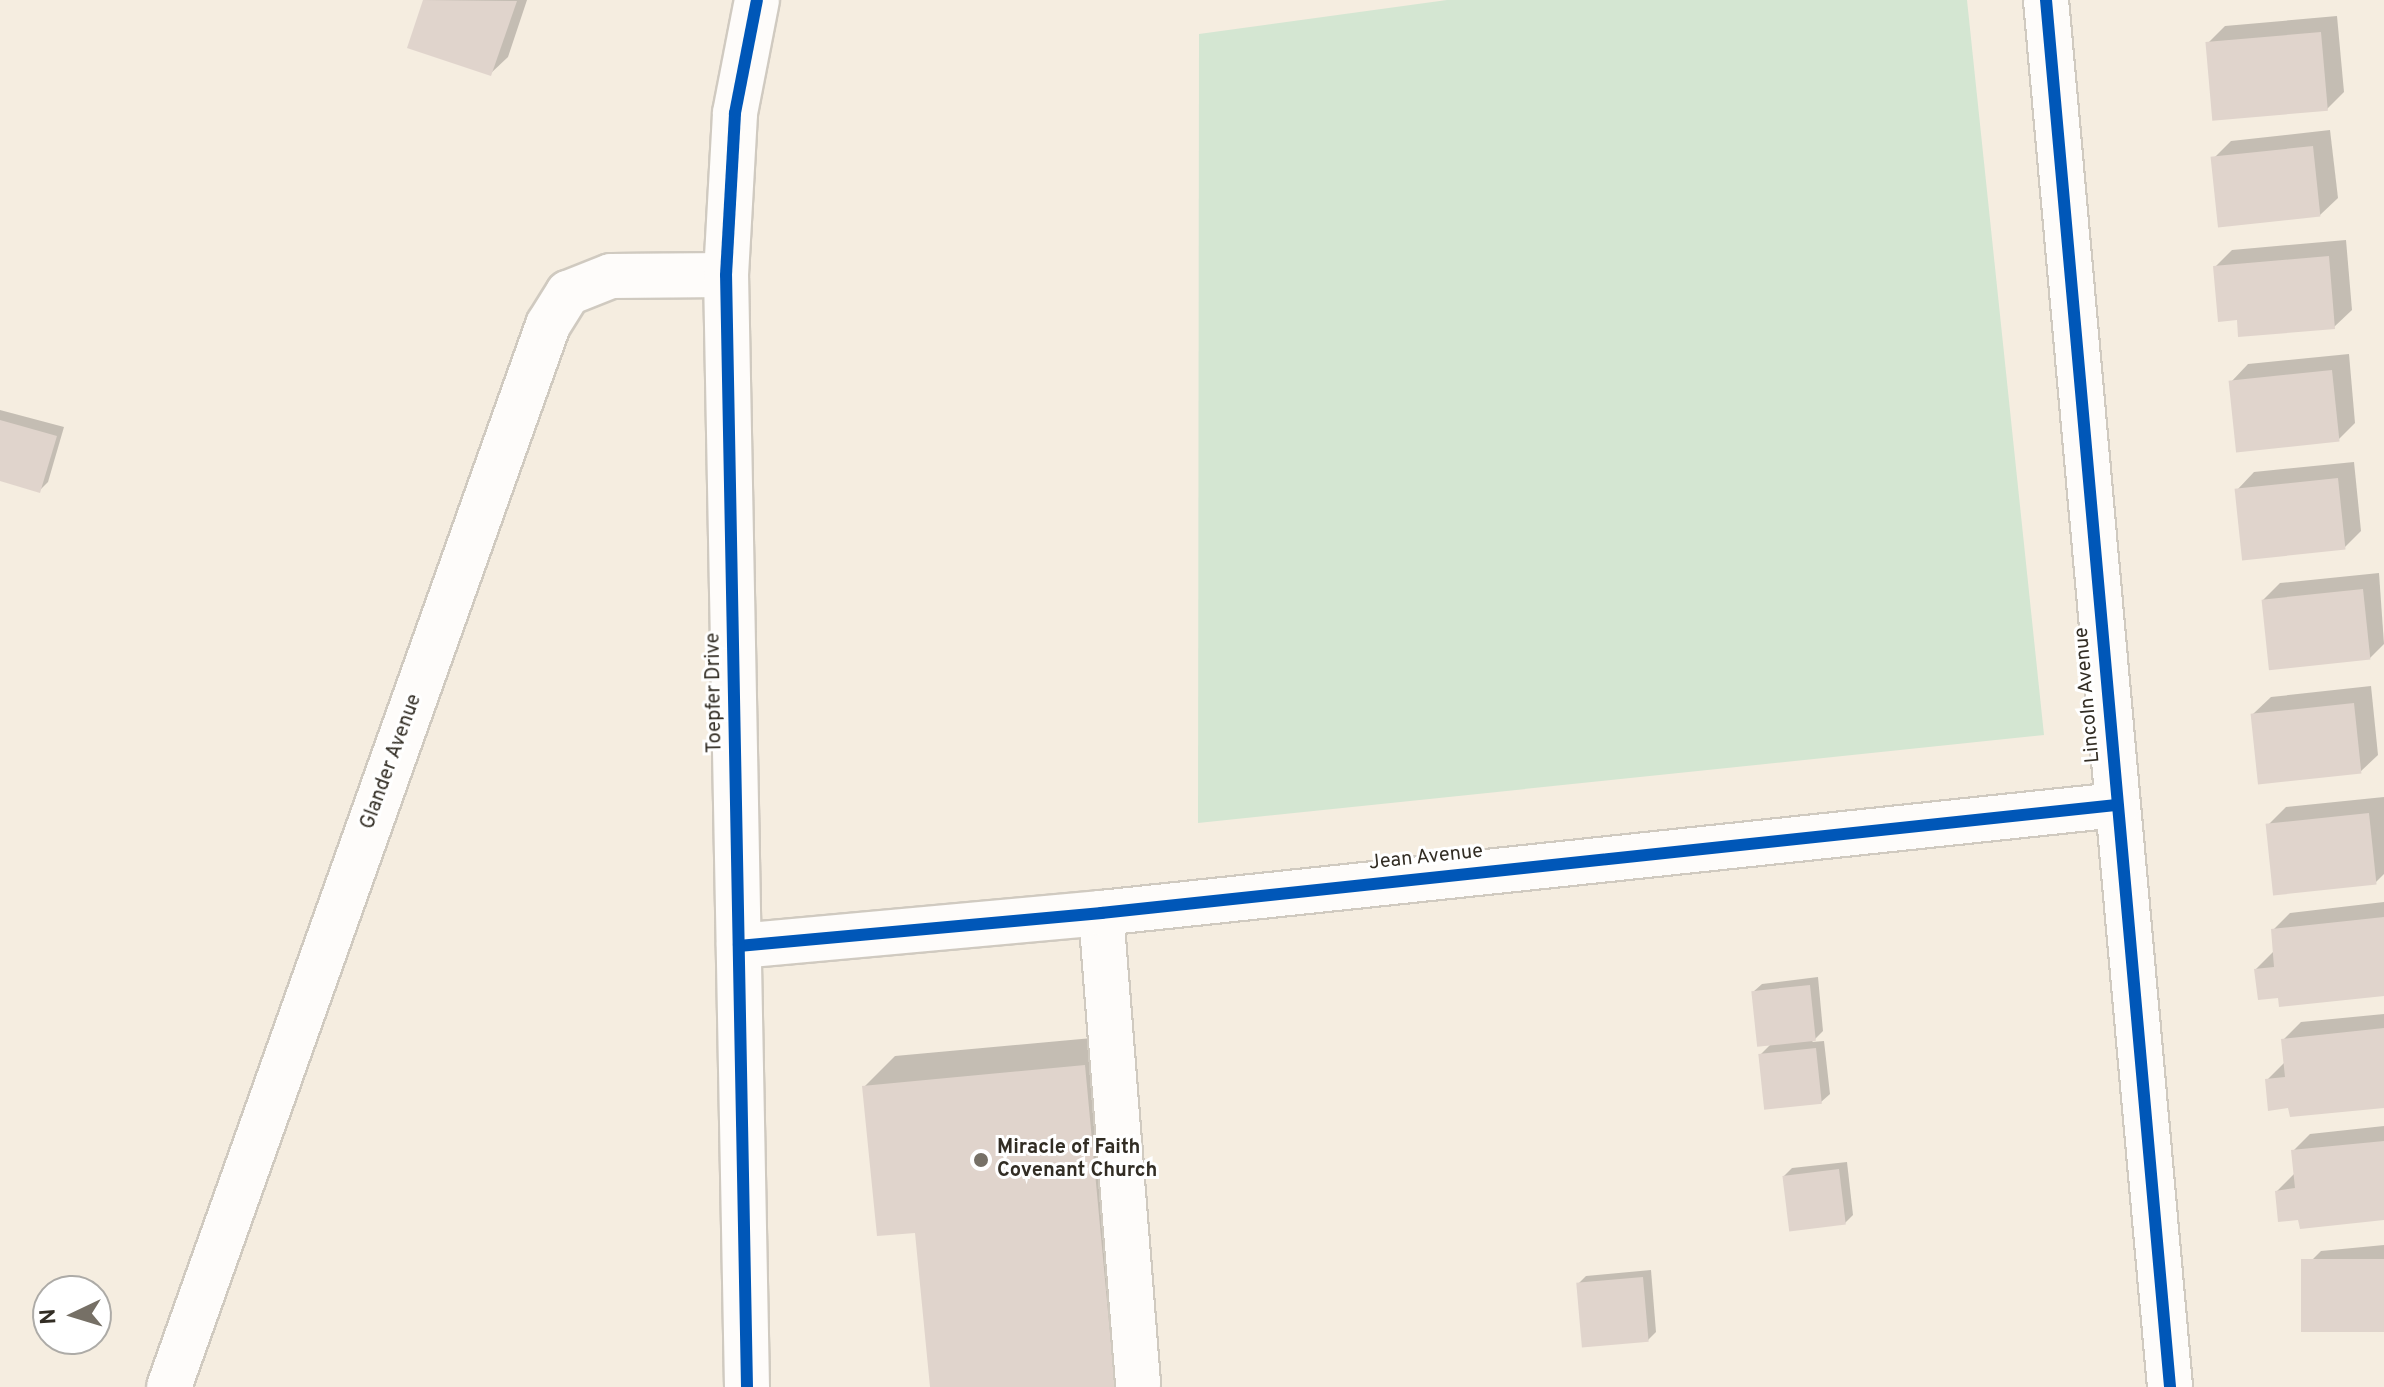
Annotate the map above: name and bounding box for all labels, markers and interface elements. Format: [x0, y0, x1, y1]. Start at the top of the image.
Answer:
street label: Lincoln Avenue [2070, 626, 2106, 764]
street label: Toepfer Drive [702, 633, 728, 753]
street label: Glander Avenue [356, 691, 428, 833]
street label: Jean Avenue [1367, 840, 1485, 876]
place label: Miracle of Faith Covenant Church [997, 1136, 1157, 1183]
marker: Miracle of Faith Covenant Church [972, 1151, 990, 1169]
north arrow [32, 1275, 112, 1355]
text: N [36, 1308, 64, 1325]

